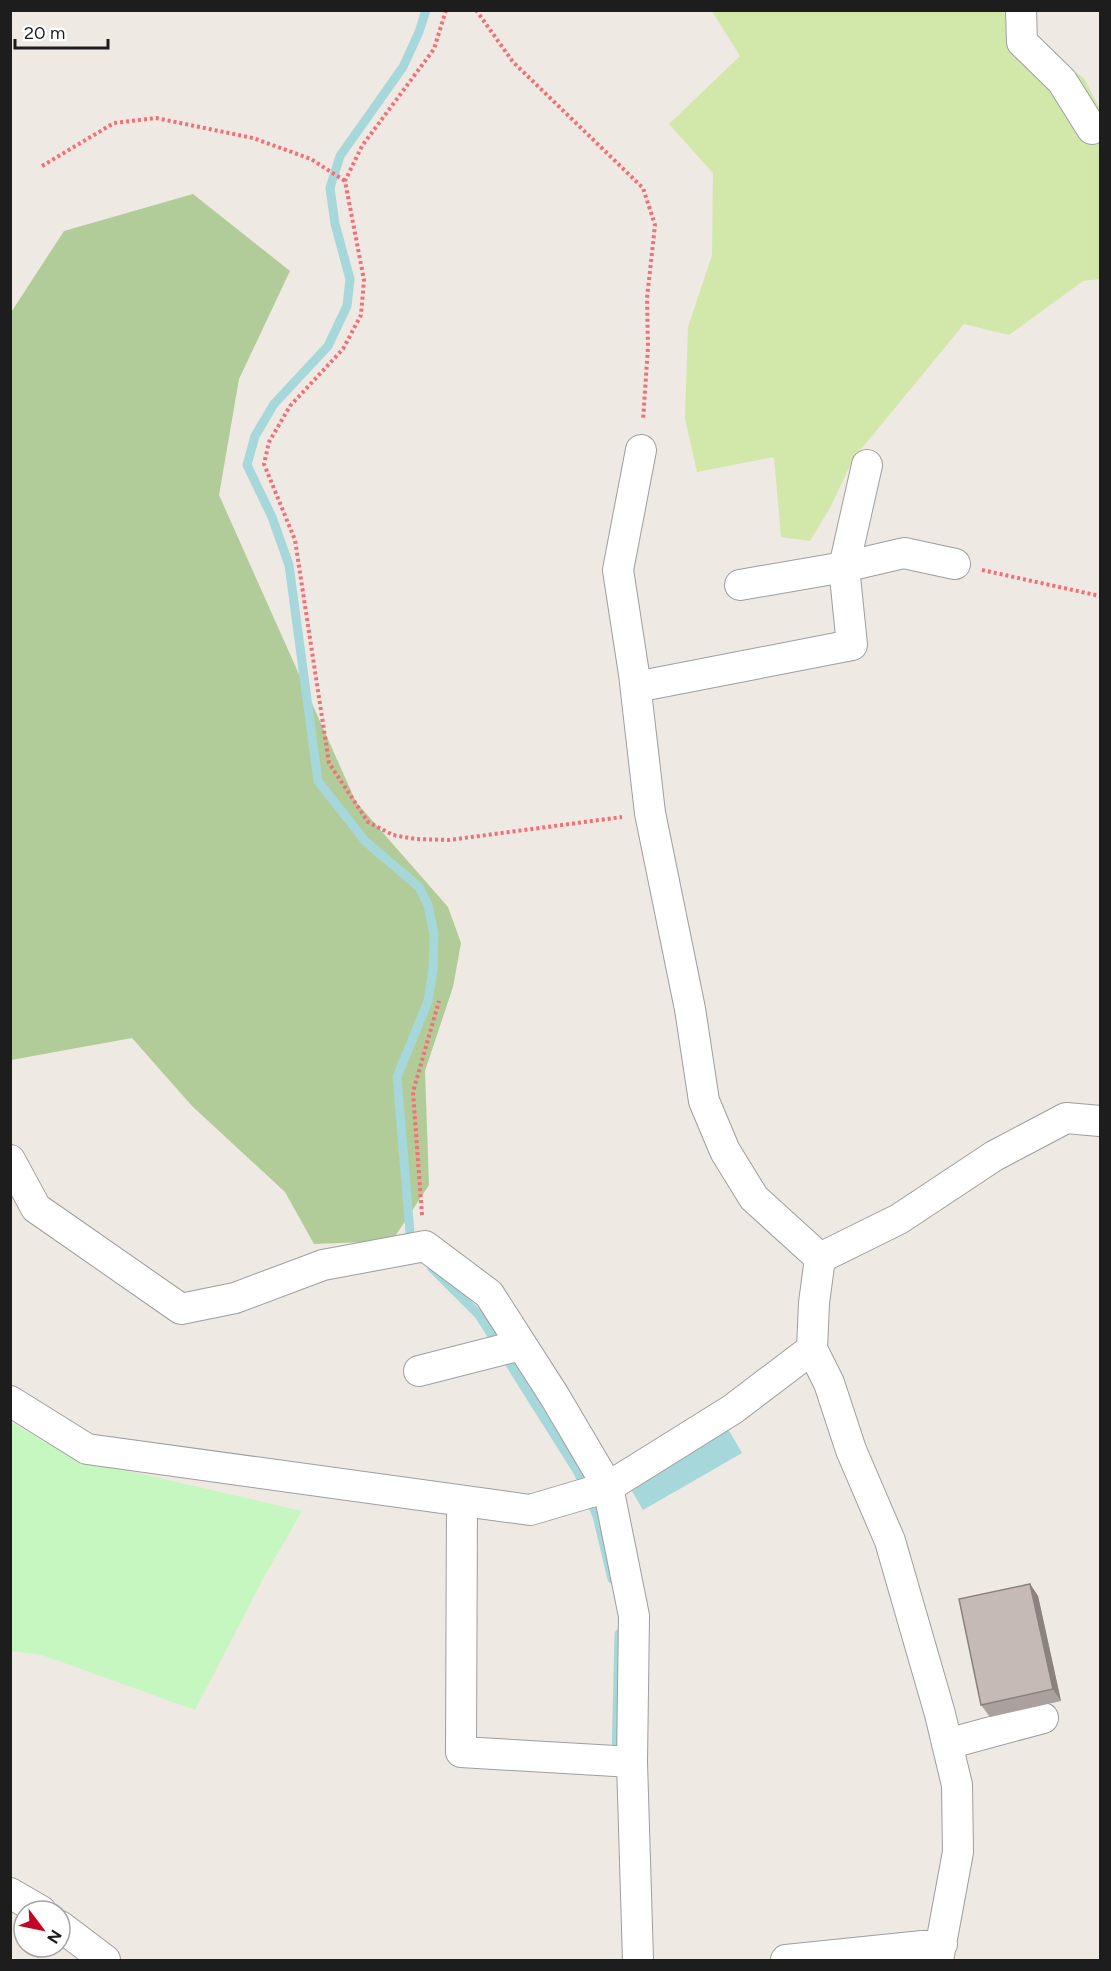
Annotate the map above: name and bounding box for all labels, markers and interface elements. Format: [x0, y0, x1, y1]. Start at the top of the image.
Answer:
scale bar [15, 12, 108, 50]
text: 20 m [24, 22, 65, 44]
north arrow [12, 1899, 72, 1959]
text: N [43, 1926, 66, 1947]

